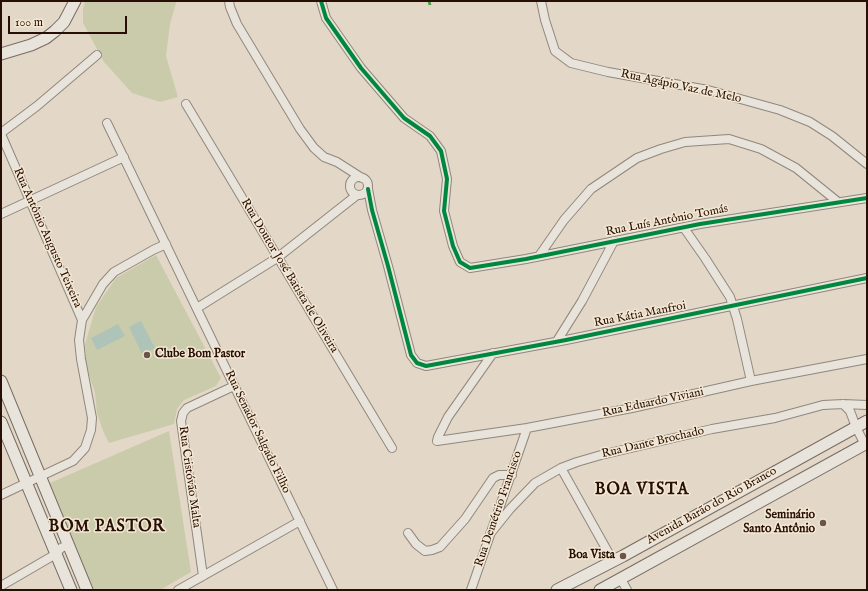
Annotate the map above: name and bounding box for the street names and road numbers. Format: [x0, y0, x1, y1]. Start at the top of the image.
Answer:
street label: Rua Agápio Vaz de Melo [619, 67, 743, 107]
street label: Rua Antônio Augusto Teixeira [10, 166, 84, 310]
street label: Rua Doutor José Batista de Oliveira [237, 196, 341, 356]
street label: Rua Luís Antônio Tomás [605, 202, 729, 240]
street label: Rua Kátia Manfroi [593, 299, 687, 331]
street label: Rua Senador Salgado Filho [221, 368, 293, 496]
street label: Rua Eduardo Viviani [601, 385, 705, 421]
street label: Rua Dante Brochado [600, 424, 706, 462]
street label: Rua Cristóvão Malta [175, 425, 203, 529]
street label: Rua Demétrio Francisco [472, 449, 526, 569]
street label: Avenida Barão do Rio Branco [644, 464, 780, 548]

